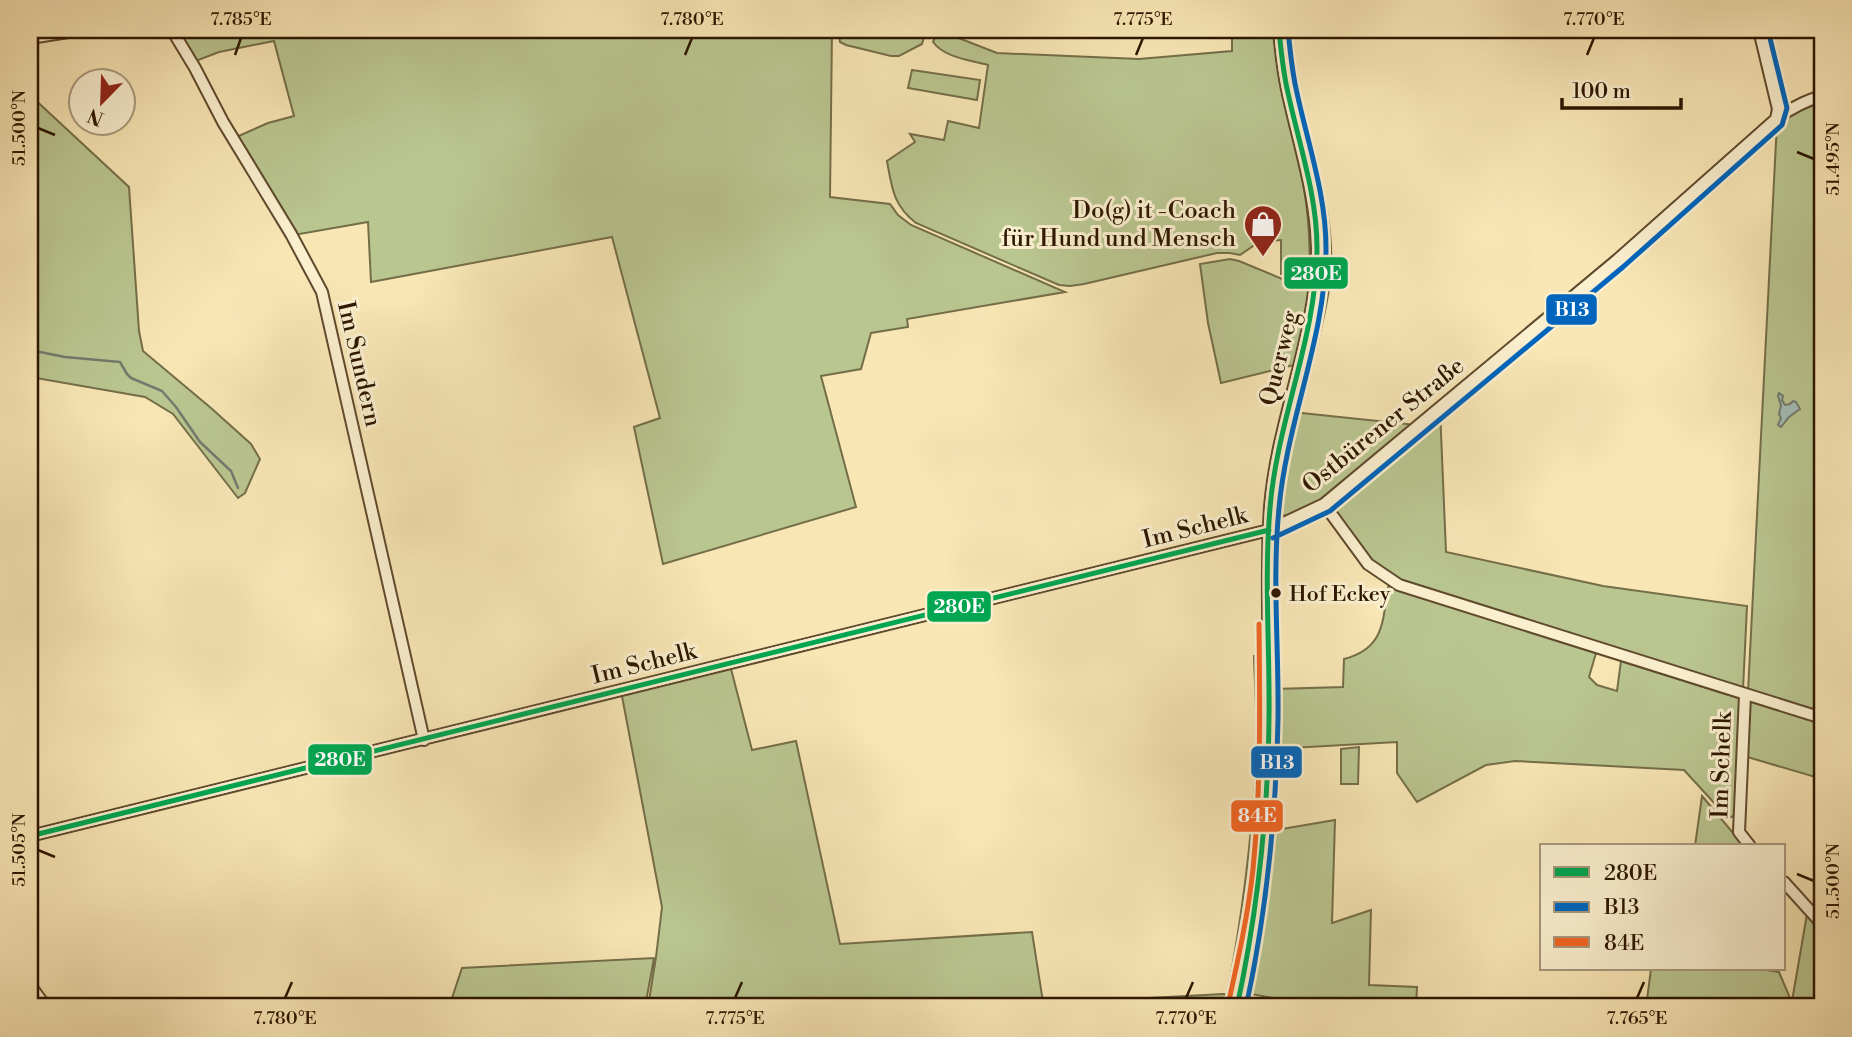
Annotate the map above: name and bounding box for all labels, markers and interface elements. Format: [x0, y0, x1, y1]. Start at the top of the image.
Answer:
text: 7.785°E [210, 8, 272, 31]
text: 7.780°E [660, 8, 724, 31]
text: 7.775°E [1113, 8, 1173, 31]
text: 7.770°E [1563, 8, 1625, 31]
north arrow [66, 66, 136, 136]
scale bar [1562, 66, 1680, 110]
text: 100 m [1572, 79, 1631, 105]
text: 51.500°N [8, 90, 31, 166]
text: N [84, 103, 107, 131]
text: 51.495°N [1822, 122, 1845, 196]
place label: Do(g) it -Coach für Hund und Mensch [1002, 196, 1236, 254]
shop icon: Do(g) it -Coach für Hund und Mensch [1242, 203, 1284, 258]
line badge: 280E [1283, 256, 1349, 290]
text: 280E [1290, 262, 1342, 286]
line badge: B13 [1545, 293, 1598, 326]
text: B13 [1555, 298, 1589, 322]
street label: Im Sundern [330, 299, 388, 430]
street label: Querweg [1254, 307, 1306, 409]
street label: Ostbürener Straße [1297, 351, 1471, 500]
street label: Im Schelk [1140, 500, 1252, 555]
place label: Hof Eckey [1289, 581, 1391, 608]
marker: Hof Eckey [1269, 586, 1283, 600]
line badge: 280E [926, 590, 992, 623]
text: 280E [933, 595, 985, 619]
street label: Im Schelk [589, 636, 701, 691]
street label: Im Schelk [1705, 710, 1739, 819]
line badge: 280E [307, 743, 373, 776]
line badge: B13 [1250, 745, 1303, 779]
text: 280E [314, 748, 366, 772]
text: B13 [1260, 751, 1294, 775]
line badge: 84E [1230, 799, 1284, 833]
text: 84E [1238, 804, 1276, 828]
text: 51.505°N [8, 813, 31, 887]
text: 51.500°N [1822, 843, 1845, 919]
legend [1540, 844, 1786, 970]
text: 280E [1604, 861, 1657, 887]
text: B13 [1603, 895, 1639, 921]
text: 84E [1604, 931, 1644, 957]
text: 7.780°E [253, 1007, 317, 1030]
text: 7.775°E [705, 1007, 765, 1030]
text: 7.770°E [1155, 1007, 1217, 1030]
text: 7.765°E [1607, 1007, 1667, 1030]

